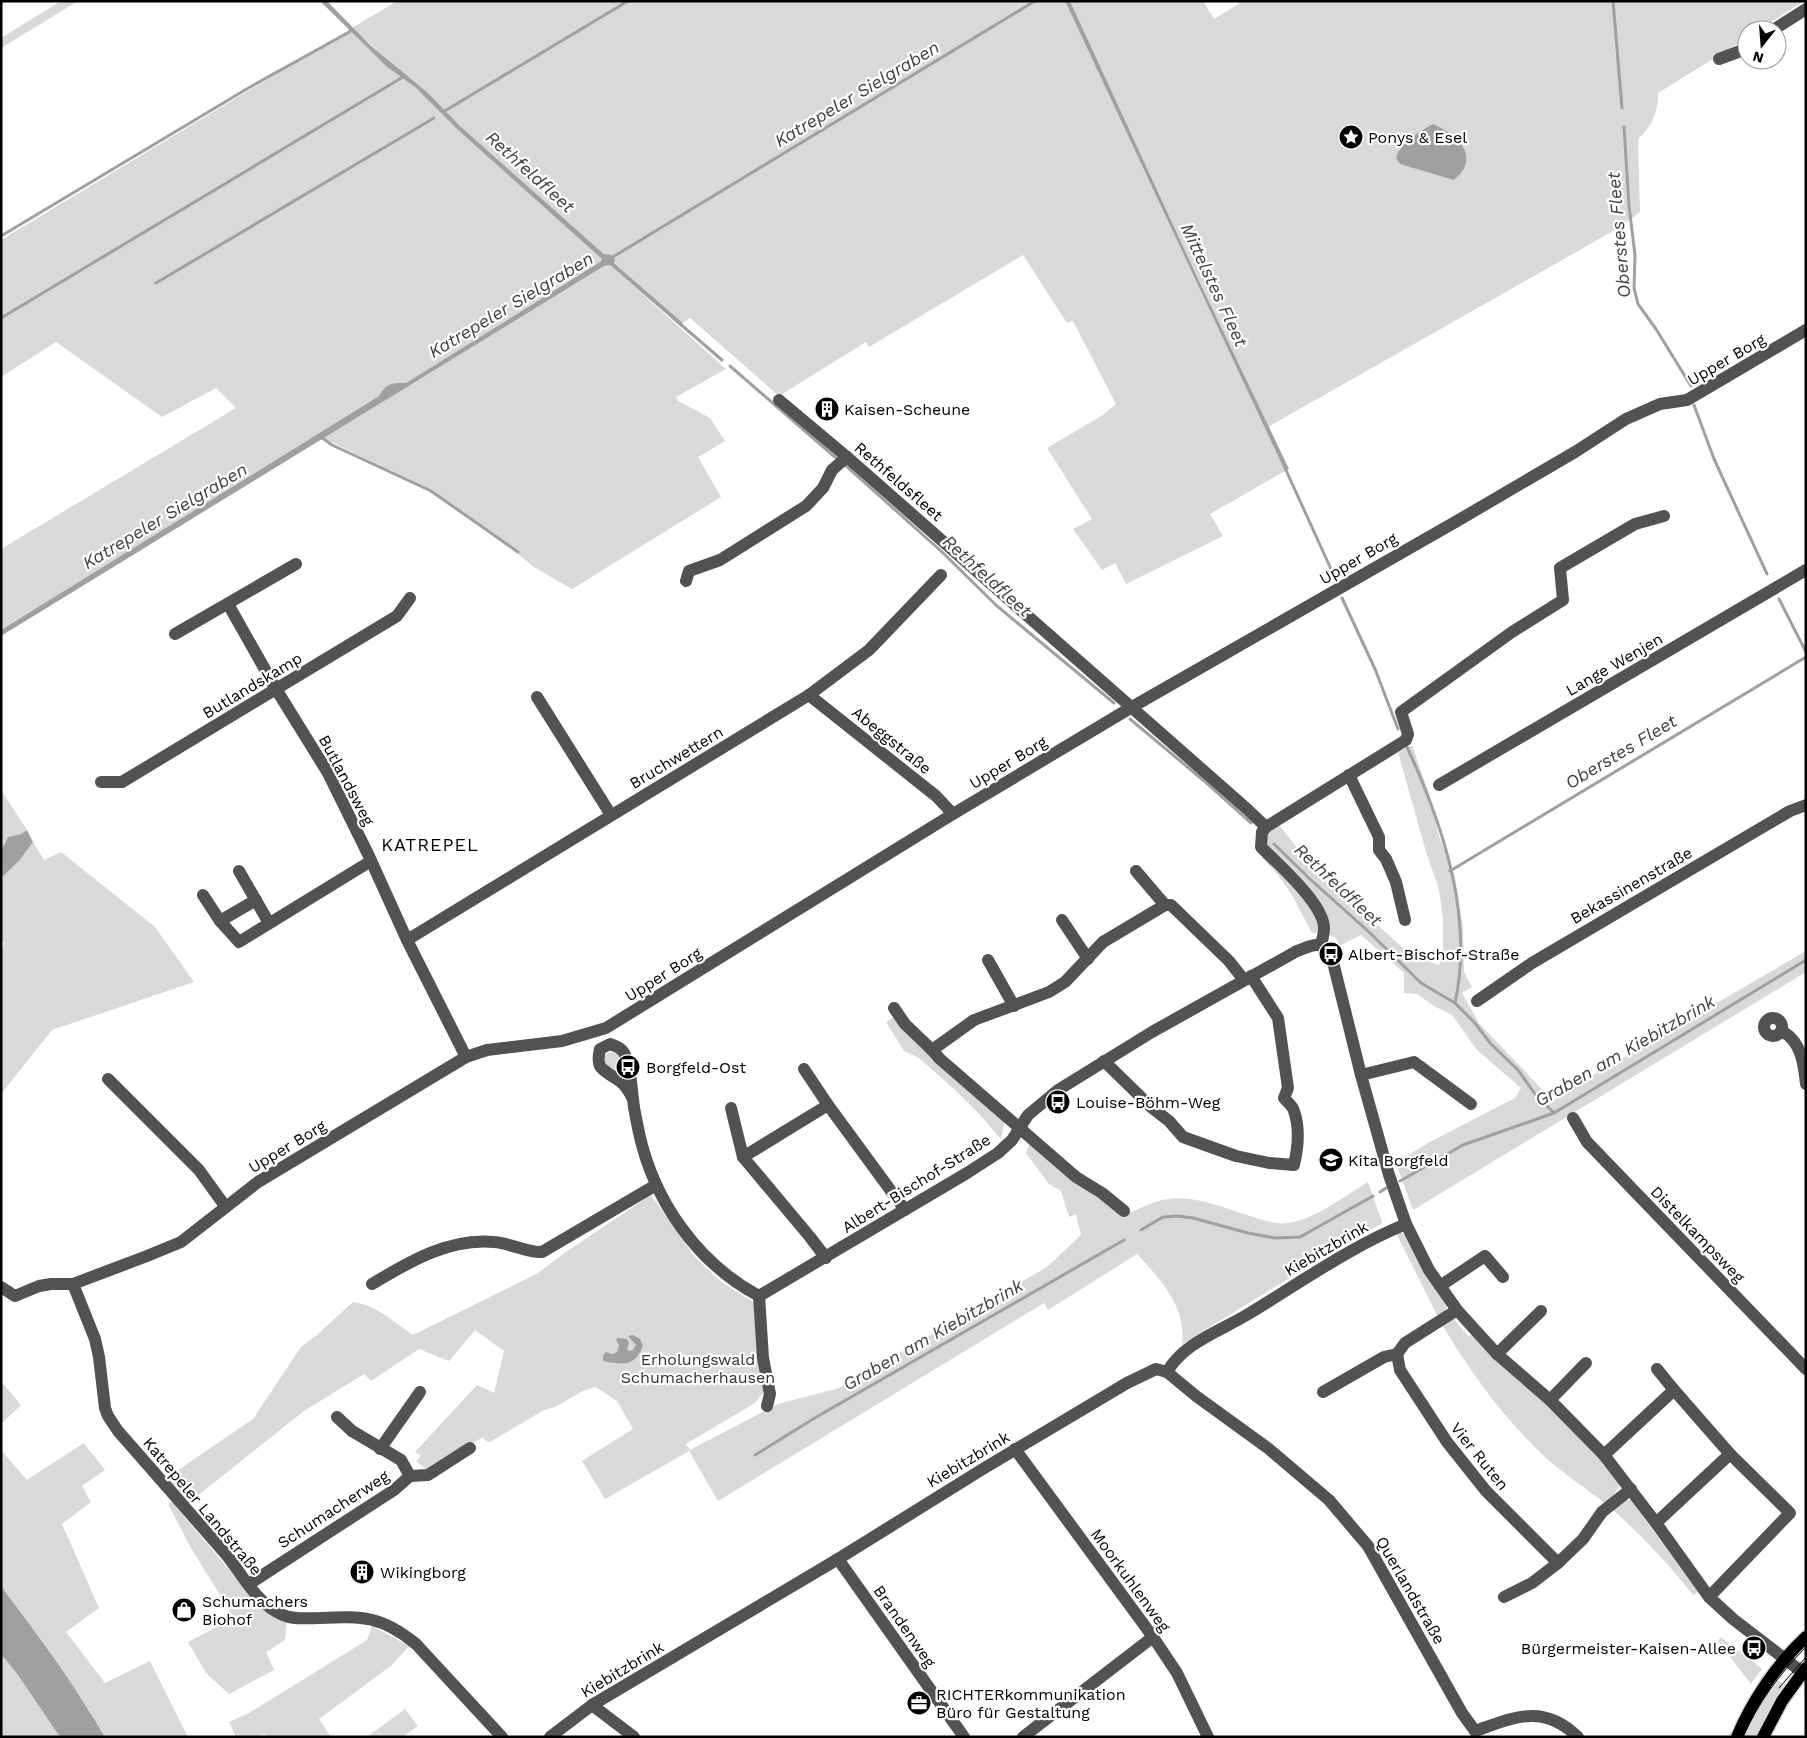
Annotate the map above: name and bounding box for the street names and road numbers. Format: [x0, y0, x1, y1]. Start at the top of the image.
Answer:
street label: Upper Borg [1684, 329, 1769, 389]
street label: Rethfeldsfleet [851, 438, 947, 525]
street label: Upper Borg [1316, 528, 1401, 588]
street label: Lange Wenjen [1562, 629, 1666, 700]
street label: Butlandskamp [199, 648, 305, 723]
street label: Abeggstraße [848, 703, 935, 778]
street label: Bruchwettern [626, 722, 726, 793]
street label: Butlandsweg [315, 732, 379, 829]
street label: Upper Borg [966, 732, 1051, 793]
street label: Bekassinenstraße [1567, 843, 1696, 928]
street label: Upper Borg [621, 943, 706, 1005]
street label: Upper Borg [245, 1116, 330, 1177]
street label: Albert-Bischof-Straße [839, 1130, 994, 1237]
street label: Distelkampsweg [1647, 1182, 1749, 1287]
street label: Kiebitzbrink [1281, 1217, 1371, 1280]
street label: Vier Ruten [1447, 1419, 1513, 1494]
street label: Kiebitzbrink [923, 1427, 1013, 1492]
street label: Katrepeler Landstraße [139, 1433, 266, 1579]
street label: Schumacherweg [274, 1466, 393, 1552]
street label: Moorkuhlenweg [1087, 1525, 1175, 1636]
street label: Querlandstraße [1372, 1533, 1449, 1647]
street label: Brandenweg [869, 1582, 940, 1671]
street label: Kiebitzbrink [577, 1637, 667, 1702]

